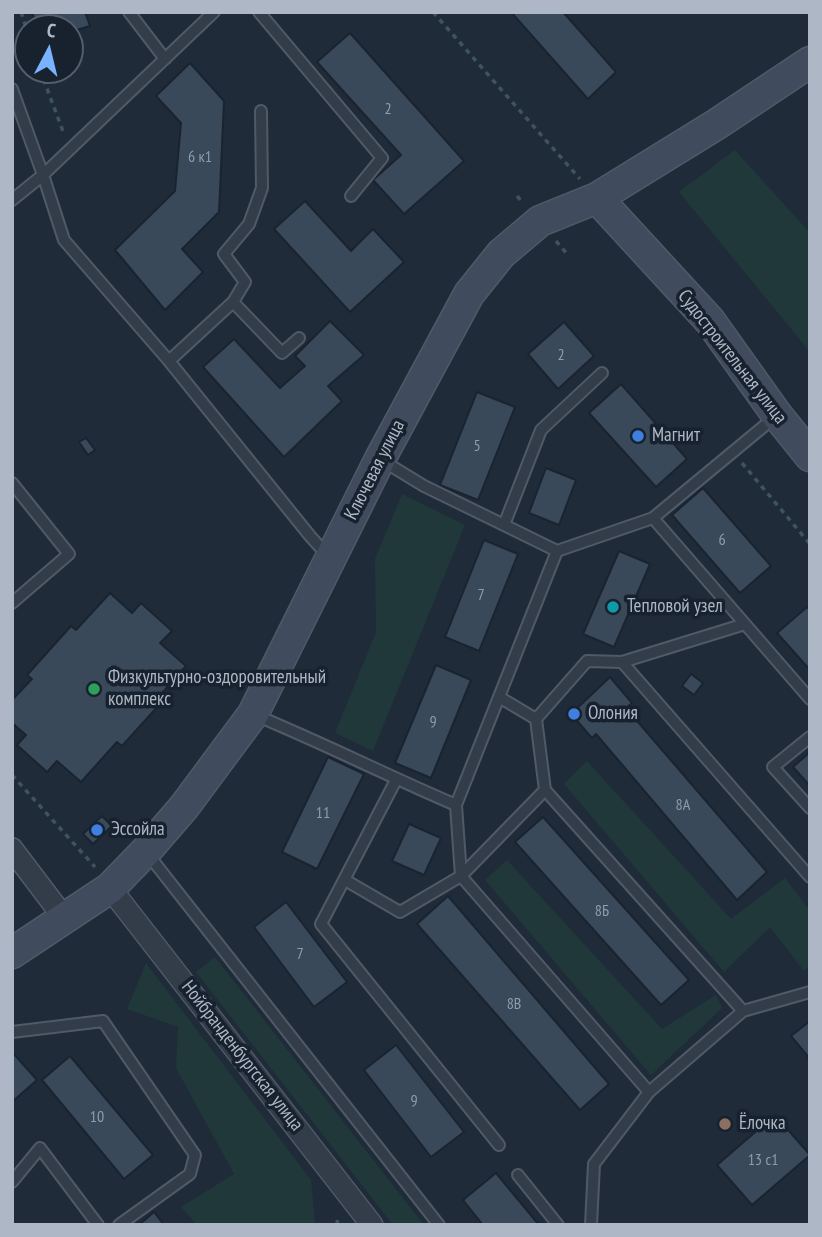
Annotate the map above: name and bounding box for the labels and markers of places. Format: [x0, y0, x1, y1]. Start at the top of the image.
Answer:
place label: Магнит [652, 425, 700, 447]
marker: Магнит [630, 428, 646, 444]
place label: Тепловой узел [627, 596, 723, 618]
marker: Тепловой узел [605, 599, 621, 615]
place label: Физкультурно-оздоровительный комплекс [108, 667, 326, 711]
marker: Физкультурно-оздоровительный комплекс [86, 681, 102, 697]
place label: Олония [588, 703, 638, 725]
marker: Олония [566, 706, 582, 722]
place label: Эссойла [111, 819, 165, 841]
marker: Эссойла [89, 822, 105, 838]
place label: Ёлочка [739, 1113, 786, 1135]
marker: Ёлочка [717, 1116, 733, 1132]

